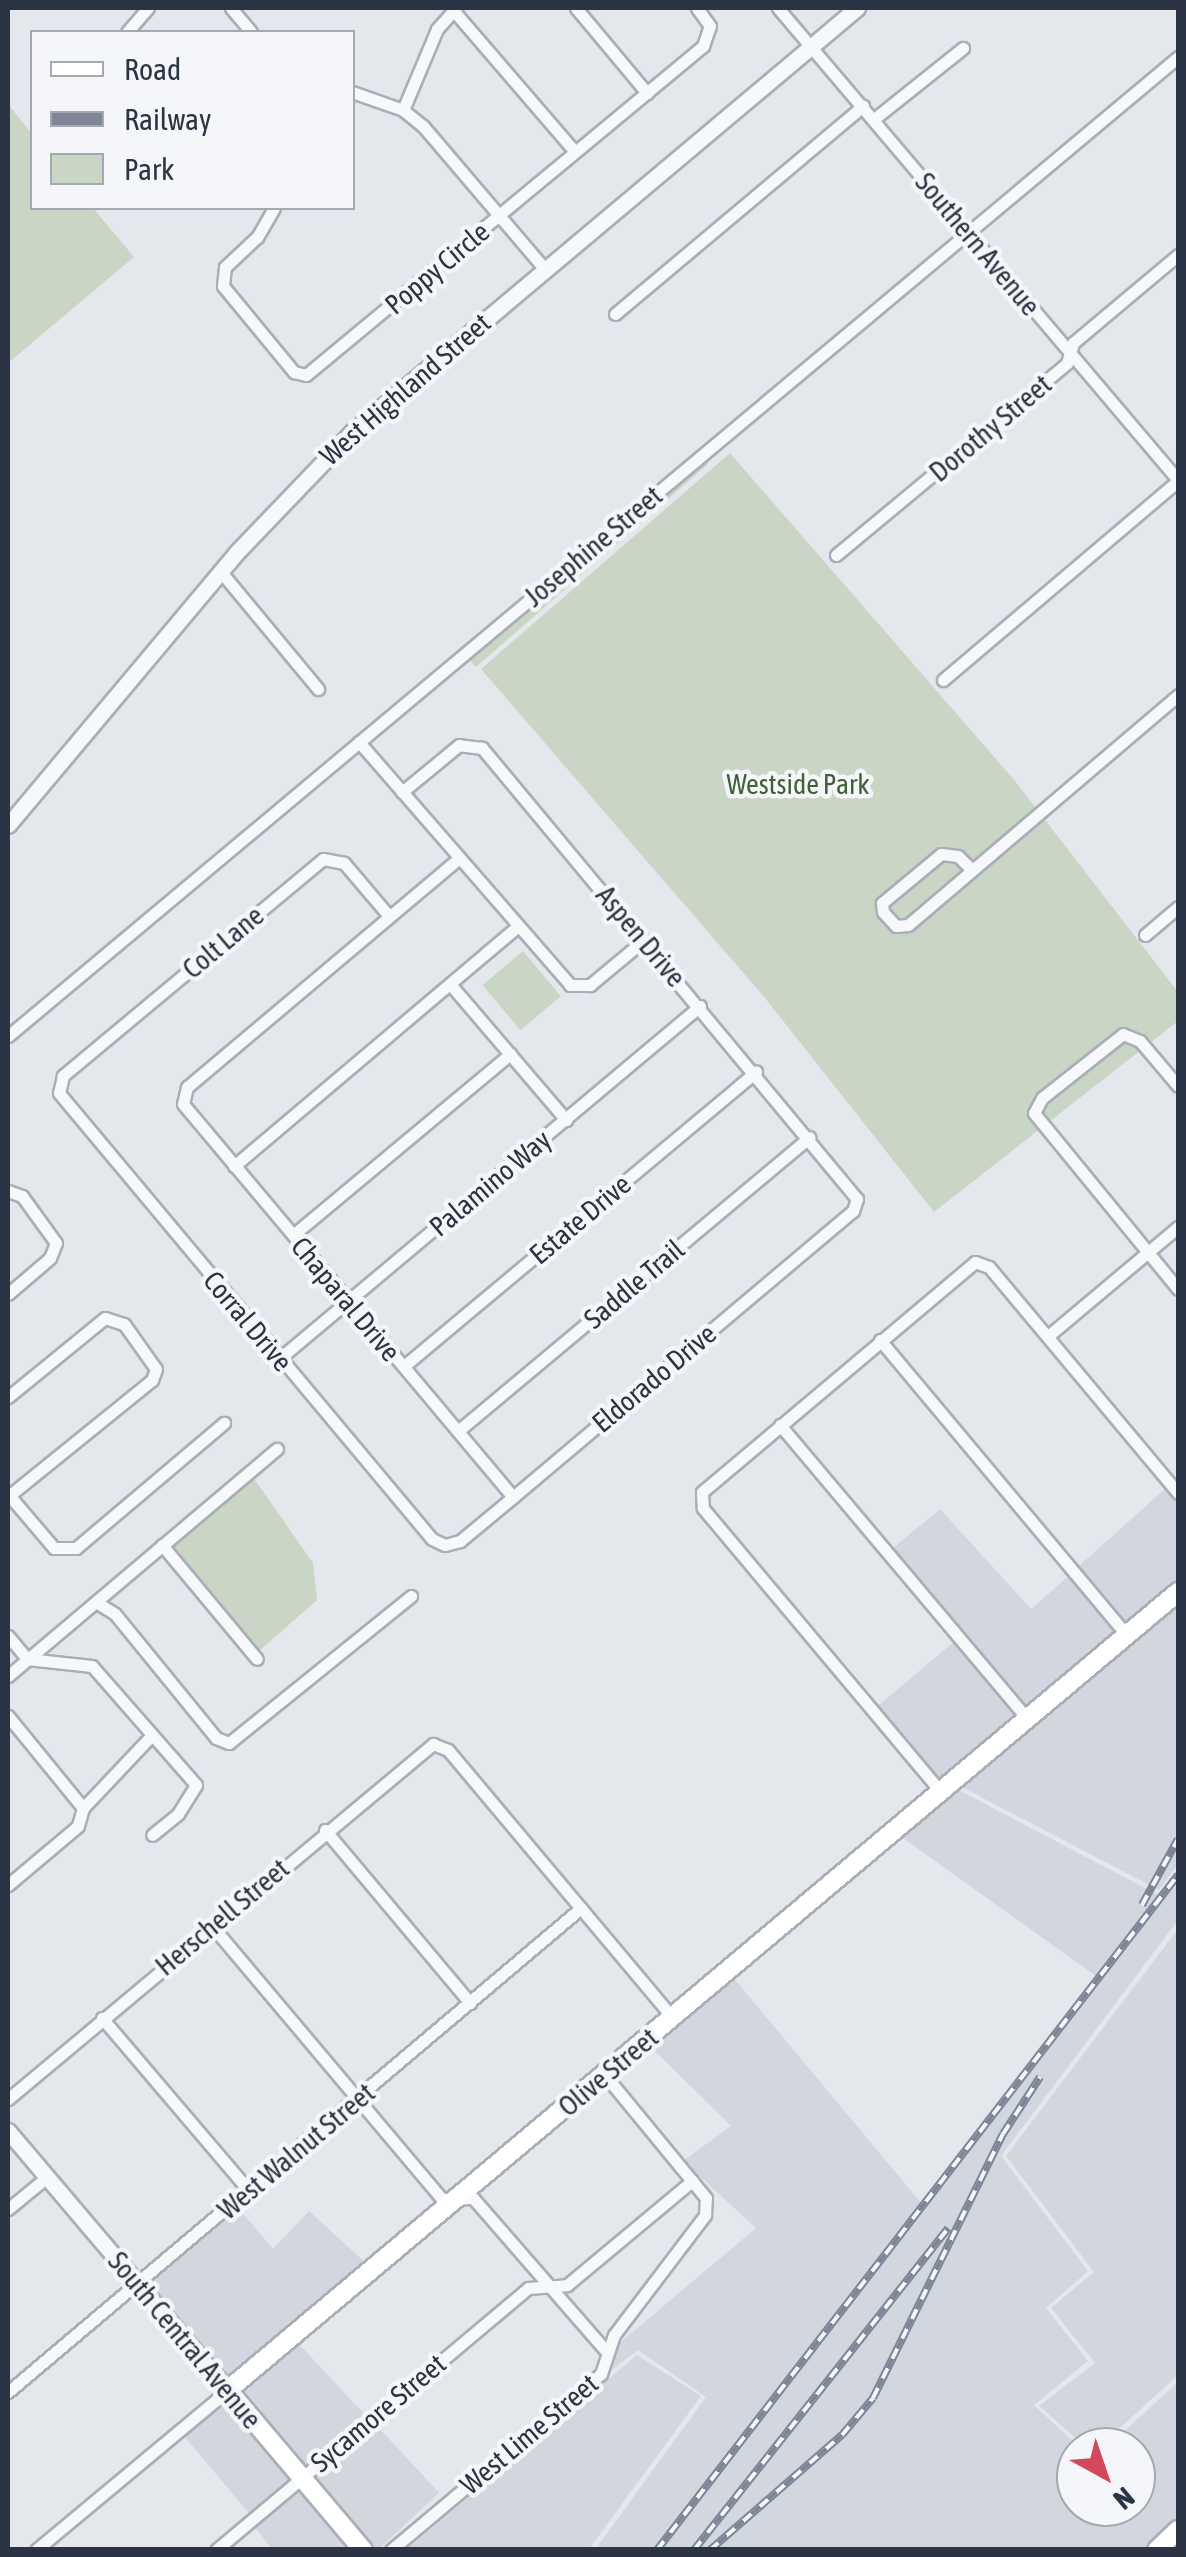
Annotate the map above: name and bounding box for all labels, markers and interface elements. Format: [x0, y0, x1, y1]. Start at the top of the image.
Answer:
legend [30, 30, 355, 210]
text: Road [124, 52, 181, 86]
text: Railway [124, 102, 211, 136]
text: Park [124, 152, 174, 186]
street label: Southern Avenue [909, 166, 1047, 322]
street label: Poppy Circle [378, 215, 496, 321]
street label: West Highland Street [313, 306, 497, 472]
street label: Dorothy Street [922, 367, 1058, 489]
street label: Josephine Street [517, 479, 669, 613]
park label: Westside Park [726, 767, 870, 801]
street label: Aspen Drive [589, 879, 693, 993]
street label: Colt Lane [176, 899, 270, 985]
street label: Palamino Way [423, 1123, 557, 1243]
street label: Estate Drive [523, 1167, 637, 1271]
street label: Chaparal Drive [284, 1230, 408, 1368]
street label: Saddle Trail [577, 1232, 691, 1336]
street label: Corral Drive [196, 1264, 300, 1378]
street label: Eldorado Drive [585, 1317, 723, 1439]
street label: Herschell Street [148, 1851, 296, 1983]
street label: Olive Street [551, 2021, 665, 2123]
street label: West Walnut Street [211, 2076, 381, 2226]
street label: South Central Avenue [101, 2245, 269, 2435]
street label: Sycamore Street [304, 2347, 452, 2479]
street label: West Lime Street [453, 2367, 605, 2501]
north arrow [1056, 2427, 1156, 2527]
text: N [1107, 2481, 1141, 2516]

